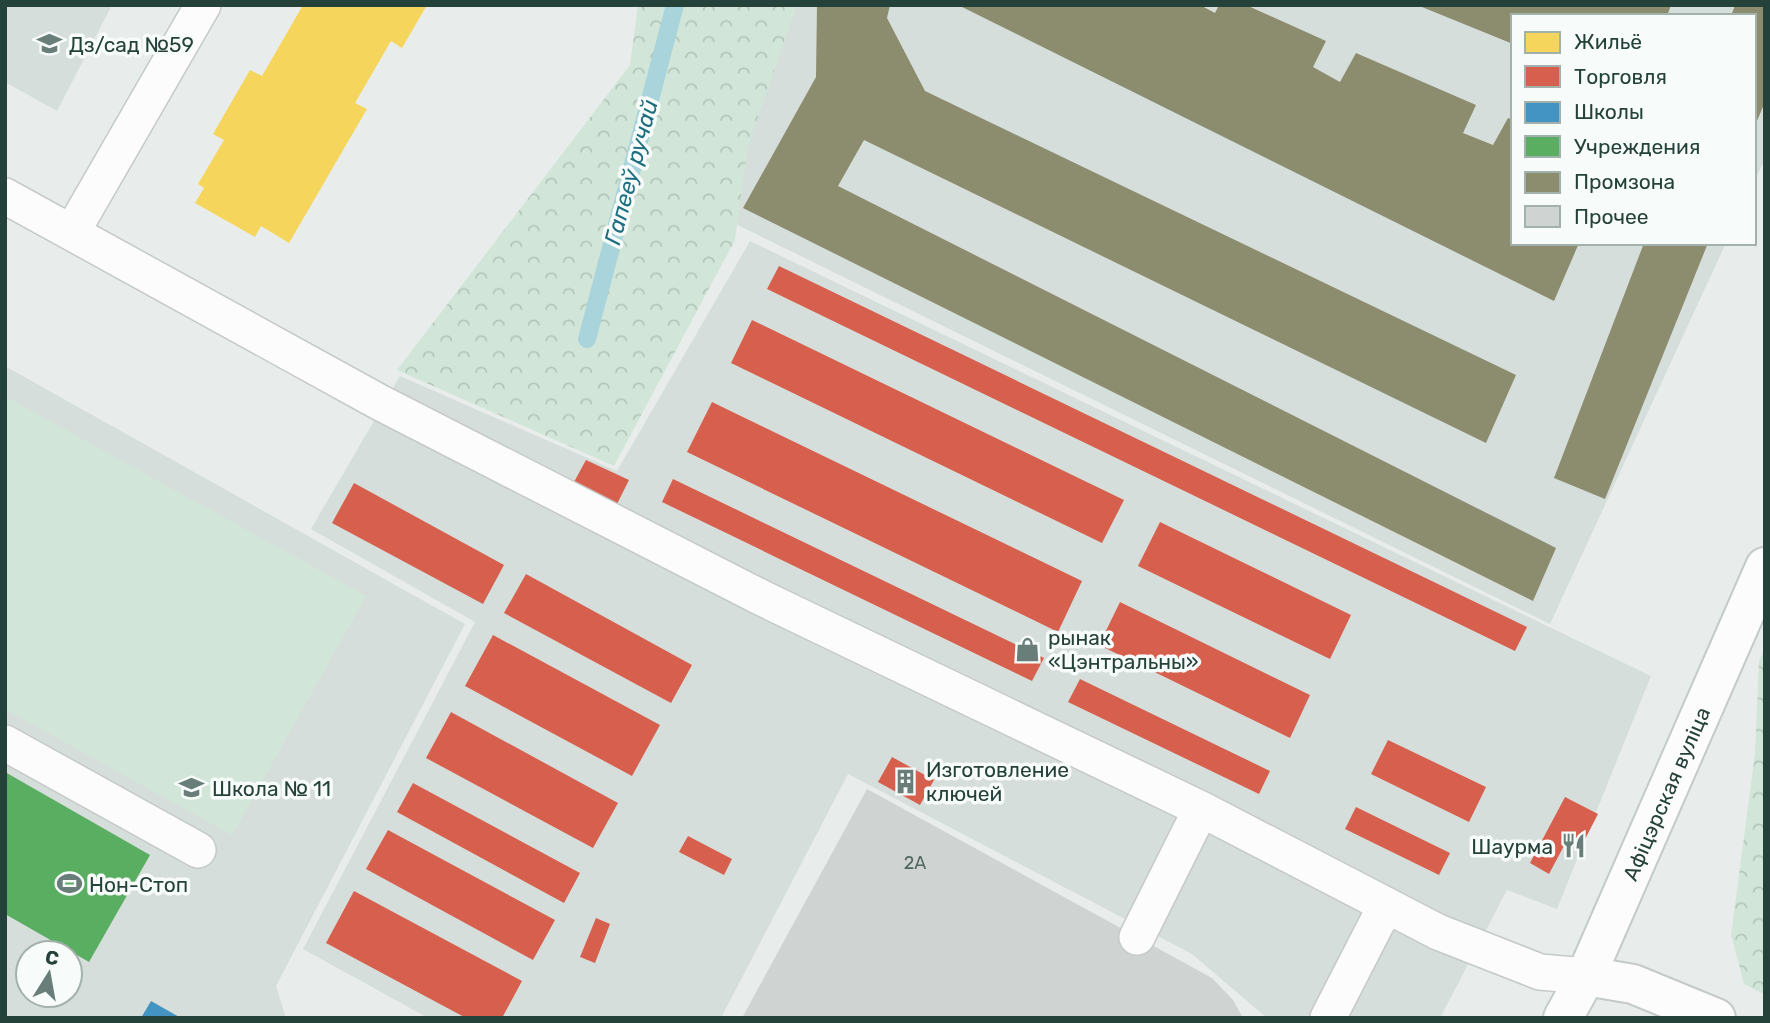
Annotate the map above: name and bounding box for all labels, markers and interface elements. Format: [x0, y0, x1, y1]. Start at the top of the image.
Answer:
legend [1511, 14, 1756, 245]
text: Жильё [1574, 29, 1642, 54]
school or university icon: Дз/сад №59 [35, 30, 63, 58]
place label: Дз/сад №59 [69, 32, 194, 57]
text: Торговля [1574, 64, 1667, 89]
water label: Гапееў ручай [598, 96, 664, 248]
text: Школы [1574, 99, 1644, 124]
text: Учреждения [1574, 134, 1700, 159]
text: Промзона [1574, 169, 1675, 194]
text: Прочее [1574, 204, 1649, 229]
place label: рынак «Цэнтральны» [1048, 625, 1199, 674]
shop icon: рынак «Цэнтральны» [1014, 635, 1042, 663]
street label: Афіцэрская вуліца [1617, 703, 1715, 884]
place label: Изготовление ключей [926, 757, 1069, 806]
building icon: Изготовление ключей [892, 767, 920, 795]
school or university icon: Школа № 11 [178, 774, 206, 802]
place label: Школа № 11 [212, 776, 331, 801]
restaurant icon: Шаурма [1559, 832, 1587, 860]
place label: Шаурма [1471, 834, 1553, 859]
house number: 2А [904, 852, 926, 874]
sports icon: Нон-Стоп [55, 870, 83, 898]
place label: Нон-Стоп [89, 872, 188, 897]
north arrow [14, 939, 84, 1009]
text: С [43, 945, 61, 970]

